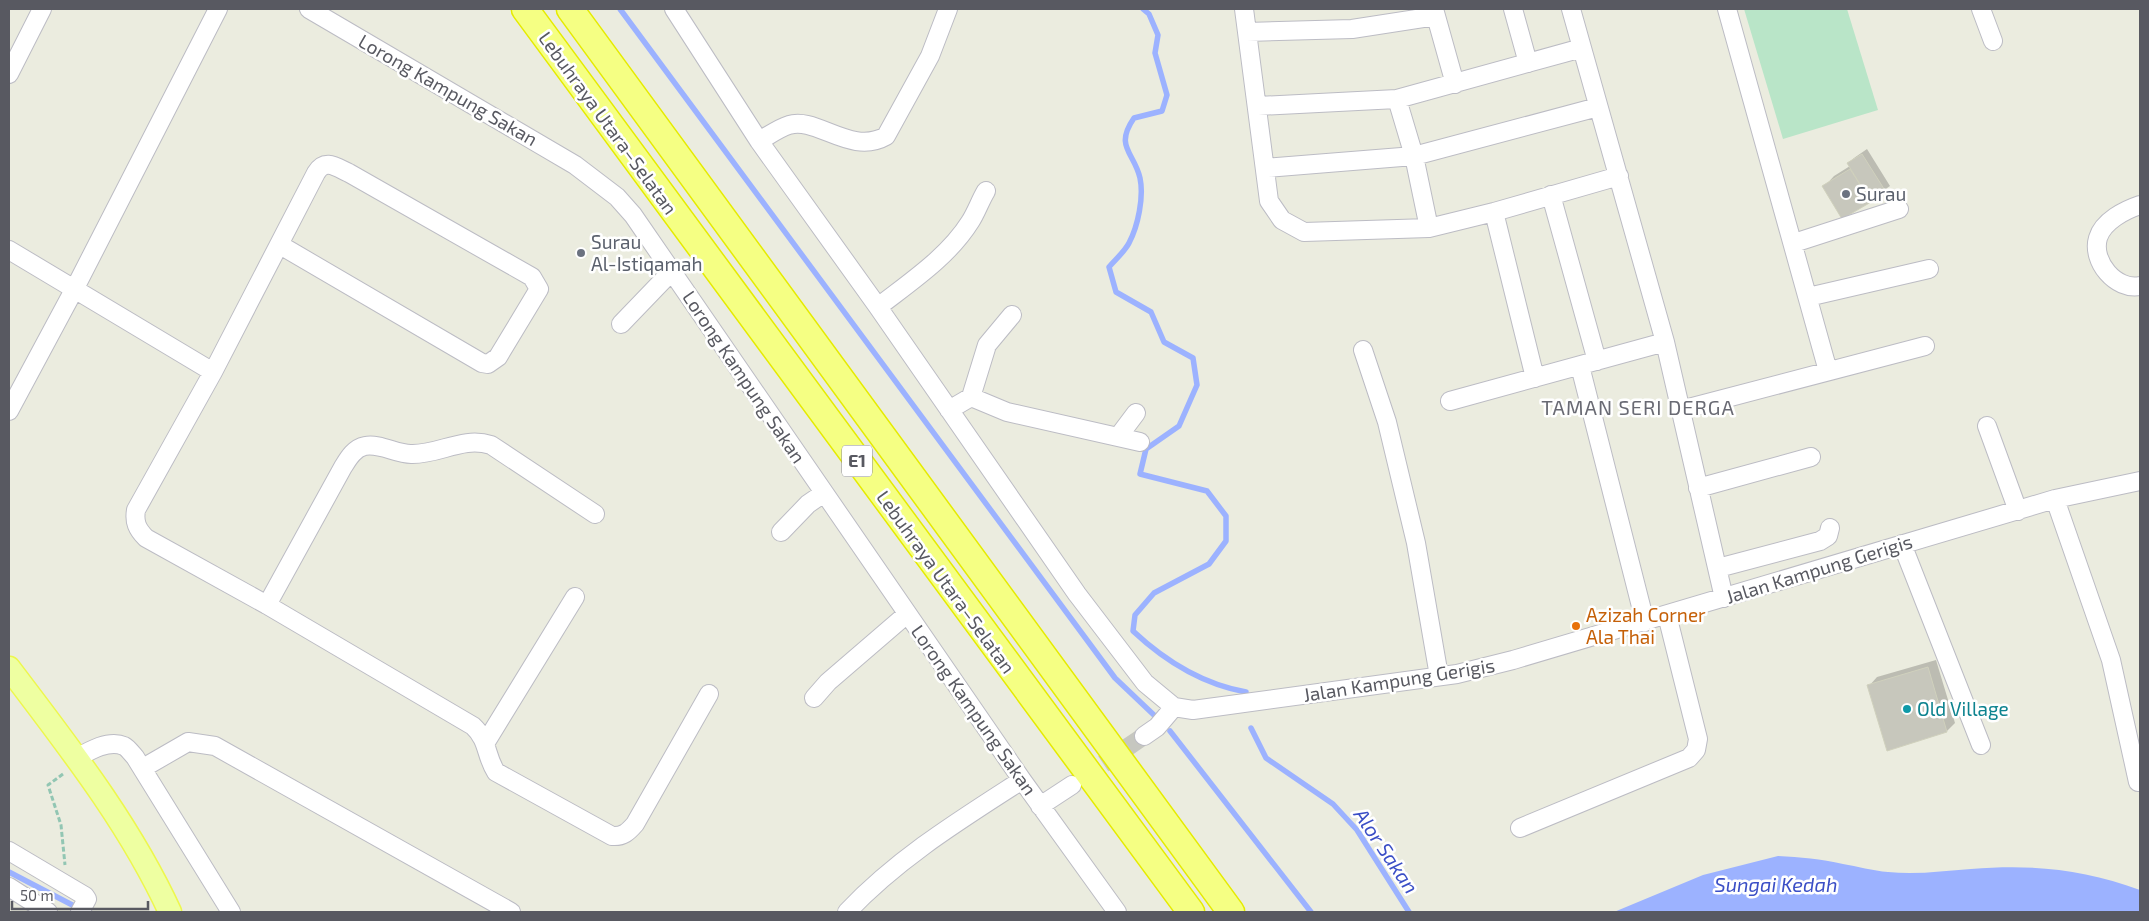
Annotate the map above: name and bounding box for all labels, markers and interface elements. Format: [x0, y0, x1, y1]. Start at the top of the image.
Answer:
street label: Lebuhraya Utara–Selatan [534, 27, 682, 219]
street label: Lorong Kampung Sakan [355, 29, 542, 150]
place label: Surau [1856, 182, 1906, 205]
marker: Surau [1840, 188, 1852, 200]
place label: Surau Al-Istiqamah [591, 230, 703, 275]
marker: Surau Al-Istiqamah [575, 247, 587, 259]
street label: Lorong Kampung Sakan [678, 286, 811, 467]
district label: TAMAN SERI DERGA [1541, 395, 1735, 419]
road number: E1 [842, 446, 872, 476]
street label: Lebuhraya Utara–Selatan [872, 486, 1020, 678]
street label: Jalan Kampung Gerigis [1723, 529, 1915, 608]
place label: Azizah Corner Ala Thai [1586, 603, 1706, 648]
street label: Lorong Kampung Sakan [907, 620, 1042, 799]
marker: Azizah Corner Ala Thai [1570, 620, 1582, 632]
street label: Jalan Kampung Gerigis [1301, 653, 1496, 706]
place label: Old Village [1917, 697, 2009, 720]
marker: Old Village [1901, 703, 1913, 715]
water label: Alor Sakan [1349, 802, 1424, 898]
water label: Sungai Kedah [1714, 872, 1838, 896]
scale bar [12, 878, 149, 910]
text: 50 m [20, 886, 54, 904]

